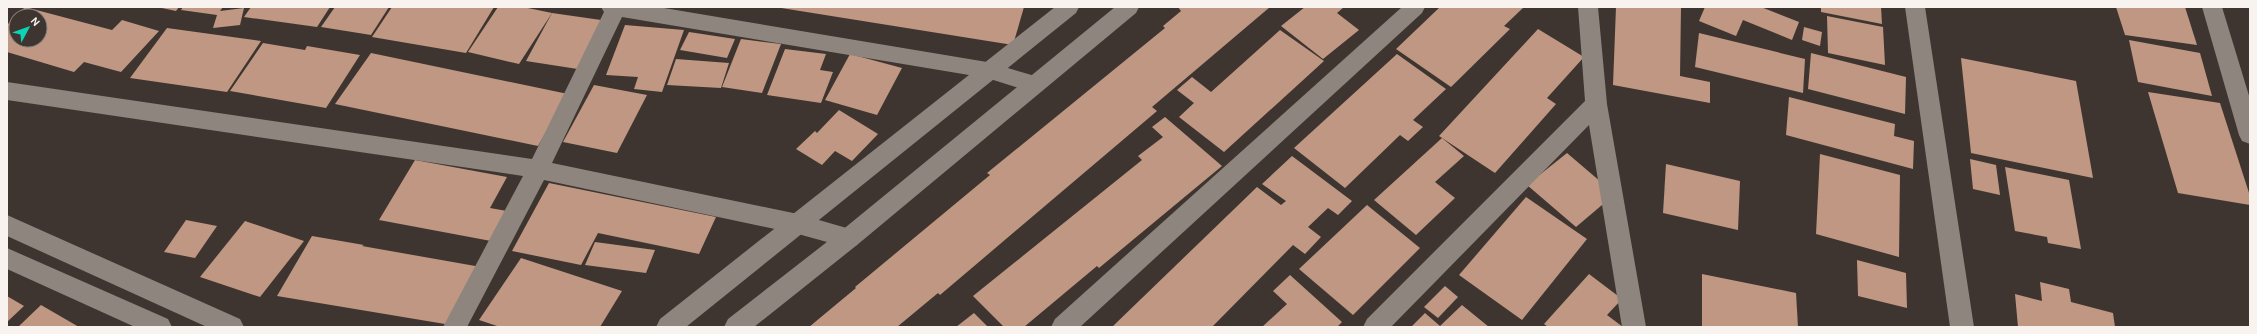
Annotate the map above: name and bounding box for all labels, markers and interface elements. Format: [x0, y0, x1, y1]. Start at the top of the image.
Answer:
north arrow [8, 8, 48, 48]
text: N [28, 15, 43, 29]

